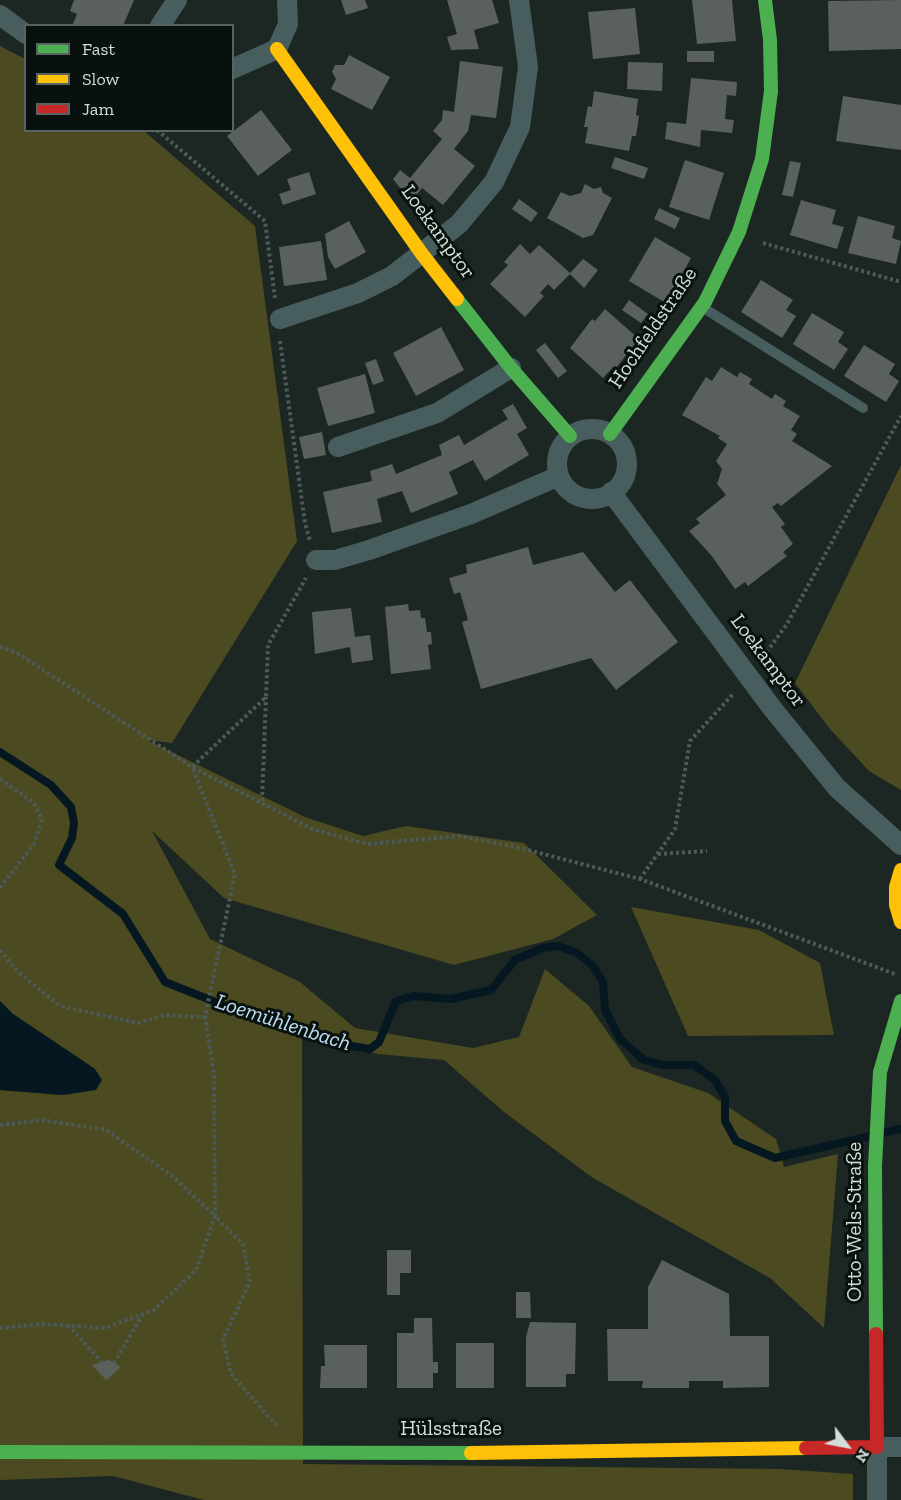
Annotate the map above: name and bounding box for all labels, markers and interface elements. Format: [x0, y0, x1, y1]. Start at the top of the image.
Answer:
legend [24, 24, 234, 132]
text: Fast [82, 38, 115, 60]
text: Slow [82, 68, 119, 90]
text: Jam [82, 98, 114, 120]
street label: Loekamptor [395, 180, 481, 284]
street label: Hochfeldstraße [603, 263, 703, 393]
street label: Loekamptor [725, 609, 811, 713]
water label: Loemühlenbach [212, 989, 354, 1057]
street label: Otto-Wels-Straße [842, 1142, 868, 1302]
street label: Hülsstraße [400, 1416, 502, 1442]
north arrow [817, 1416, 877, 1476]
text: N [851, 1446, 874, 1466]

